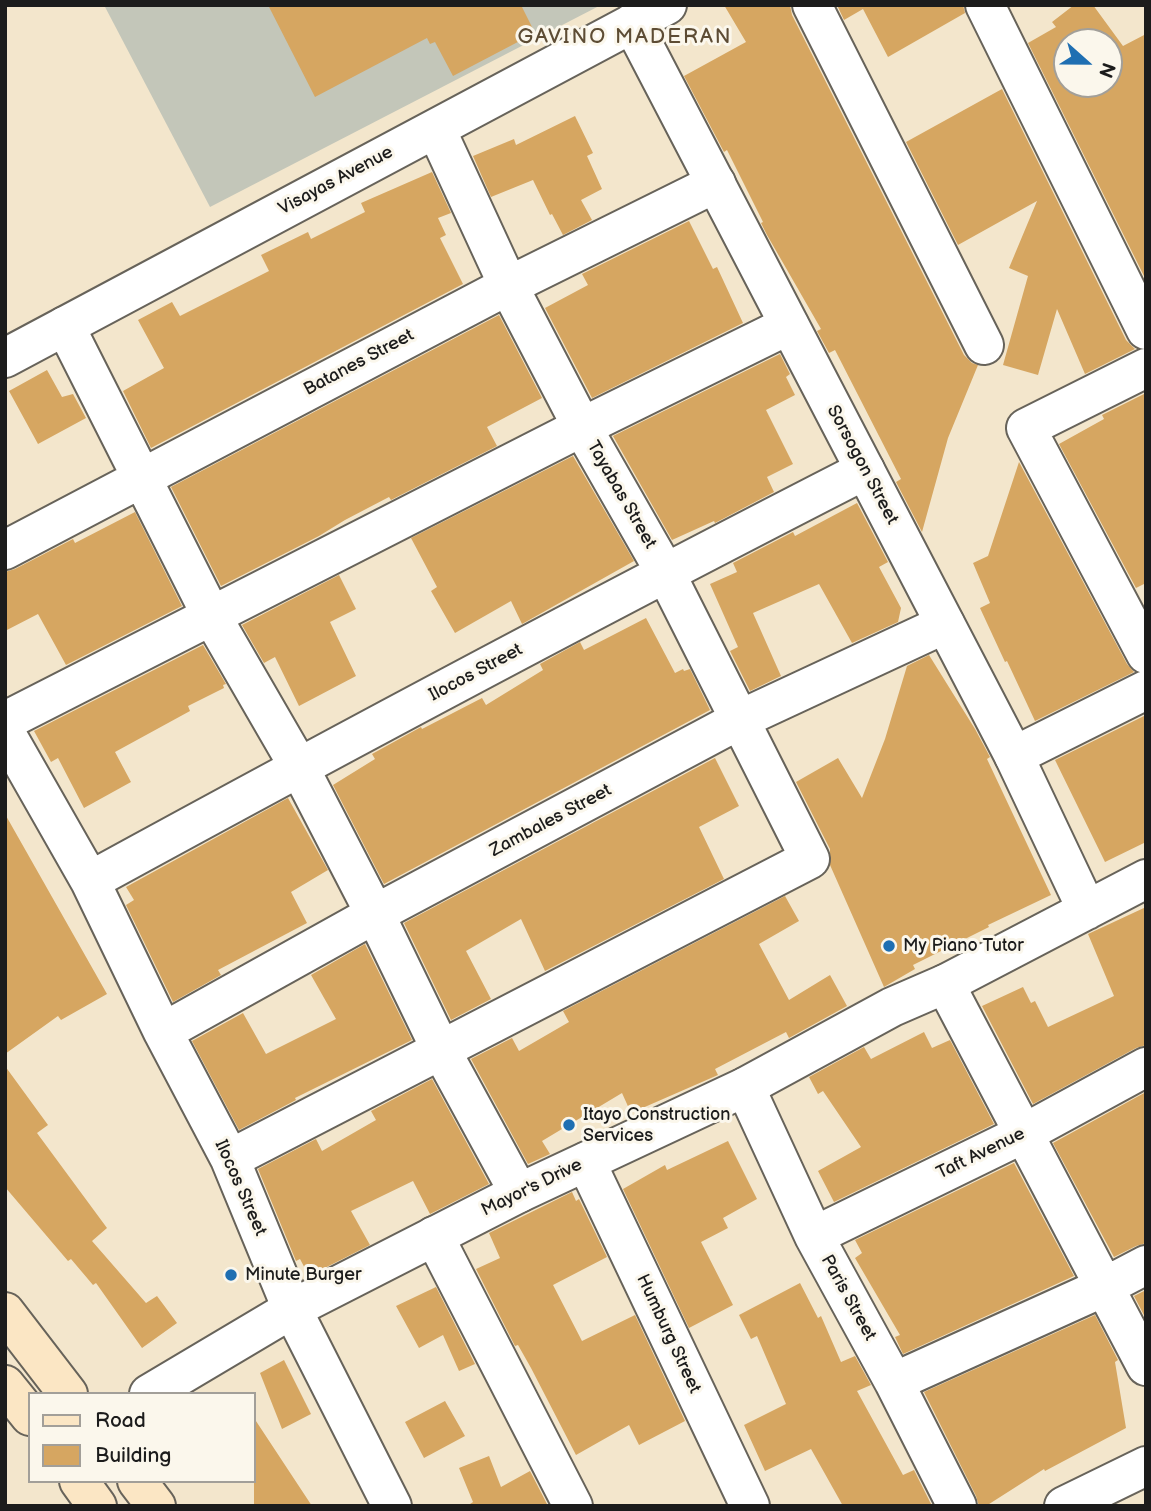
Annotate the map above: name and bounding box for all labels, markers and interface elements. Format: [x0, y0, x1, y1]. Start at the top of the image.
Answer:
district label: GAVINO MADERAN [519, 25, 731, 51]
north arrow [1053, 28, 1123, 98]
text: N [1093, 59, 1120, 81]
street label: Visayas Avenue [275, 142, 397, 220]
street label: Batanes Street [300, 325, 418, 401]
street label: Sorsogon Street [822, 402, 902, 528]
street label: Tayabas Street [582, 437, 660, 553]
street label: Ilocos Street [426, 639, 526, 707]
street label: Zambales Street [487, 780, 615, 862]
place label: My Piano Tutor [903, 935, 1024, 957]
marker: My Piano Tutor [881, 938, 897, 954]
place label: Itayo Construction Services [583, 1104, 730, 1146]
marker: Itayo Construction Services [561, 1117, 577, 1133]
street label: Taft Avenue [933, 1123, 1029, 1185]
street label: Ilocos Street [209, 1137, 271, 1239]
street label: Mayor's Drive [478, 1154, 586, 1222]
street label: Paris Street [816, 1251, 880, 1345]
place label: Minute Burger [245, 1264, 361, 1286]
marker: Minute Burger [223, 1267, 239, 1283]
street label: Humburg Street [631, 1271, 705, 1397]
legend [28, 1392, 256, 1483]
text: Road [95, 1408, 146, 1433]
text: Building [95, 1443, 171, 1468]

